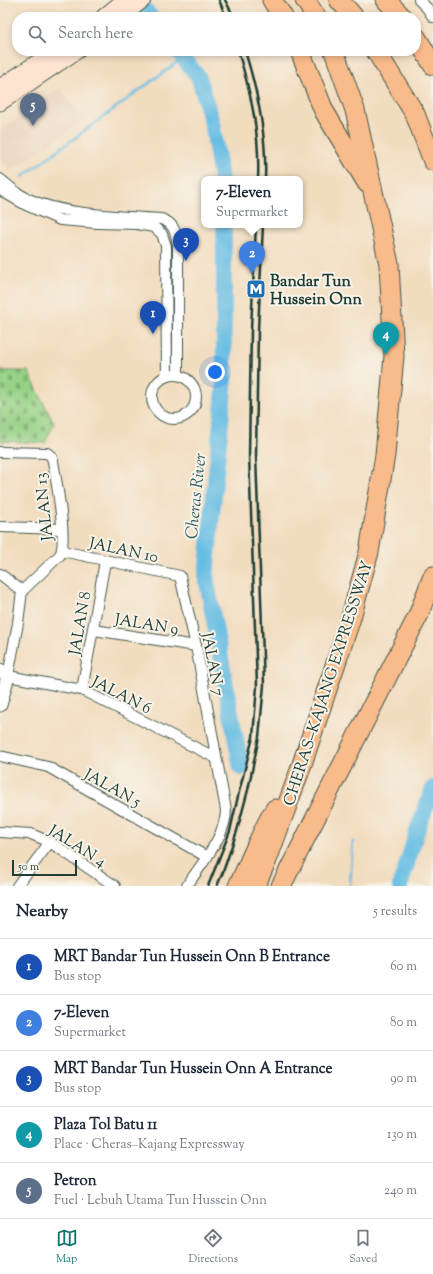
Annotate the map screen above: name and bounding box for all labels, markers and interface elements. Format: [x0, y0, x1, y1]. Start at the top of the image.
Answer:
search box [12, 12, 421, 56]
icon: search [26, 23, 48, 45]
text: Search here [58, 24, 133, 45]
pin: 5 [20, 93, 46, 126]
popup [201, 176, 303, 228]
text: 7-Eleven [216, 183, 271, 204]
text: Supermarket [216, 204, 288, 222]
pin: 3 [173, 228, 199, 261]
pin: 2 [239, 241, 265, 274]
place label: Bandar Tun Hussein Onn [270, 271, 362, 312]
metro station icon: Bandar Tun Hussein Onn [245, 278, 267, 300]
pin: 1 [140, 301, 166, 334]
pin: 4 [373, 322, 399, 355]
your location [205, 362, 225, 382]
water label: Cheras River [181, 452, 213, 540]
street label: JALAN 13 [30, 472, 61, 543]
street label: JALAN 10 [86, 533, 160, 570]
street label: CHERAS–KAJANG EXPRESSWAY [279, 558, 380, 809]
street label: JALAN 8 [64, 590, 98, 658]
street label: JALAN 9 [112, 609, 180, 642]
street label: JALAN 7 [194, 630, 229, 698]
street label: JALAN 6 [86, 671, 155, 721]
street label: JALAN 5 [78, 764, 145, 815]
street label: JALAN 4 [42, 820, 110, 874]
scale bar [12, 858, 77, 877]
text: 50 m [18, 859, 39, 875]
text: Nearby [16, 900, 68, 924]
text: 5 results [373, 903, 417, 921]
text: MRT Bandar Tun Hussein Onn B Entrance [54, 947, 330, 968]
text: 1 [27, 958, 31, 976]
text: 60 m [390, 958, 417, 976]
text: Bus stop [54, 968, 101, 986]
text: 7-Eleven [54, 1003, 109, 1024]
text: 2 [26, 1014, 32, 1032]
text: 80 m [390, 1014, 417, 1032]
text: Supermarket [54, 1024, 126, 1042]
text: MRT Bandar Tun Hussein Onn A Entrance [54, 1059, 333, 1080]
text: 3 [26, 1070, 32, 1088]
text: 90 m [390, 1070, 417, 1088]
text: Bus stop [54, 1080, 101, 1098]
text: Plaza Tol Batu 11 [54, 1115, 157, 1136]
text: 4 [26, 1126, 32, 1144]
text: 130 m [387, 1126, 417, 1144]
text: Place · Cheras–Kajang Expressway [54, 1136, 245, 1154]
text: Petron [54, 1171, 97, 1192]
text: 5 [27, 1182, 31, 1200]
text: 240 m [384, 1182, 417, 1200]
text: Fuel · Lebuh Utama Tun Hussein Onn [54, 1192, 267, 1210]
tab: Map [56, 1227, 78, 1267]
tab: Directions [189, 1227, 238, 1267]
tab: Saved [349, 1227, 377, 1267]

